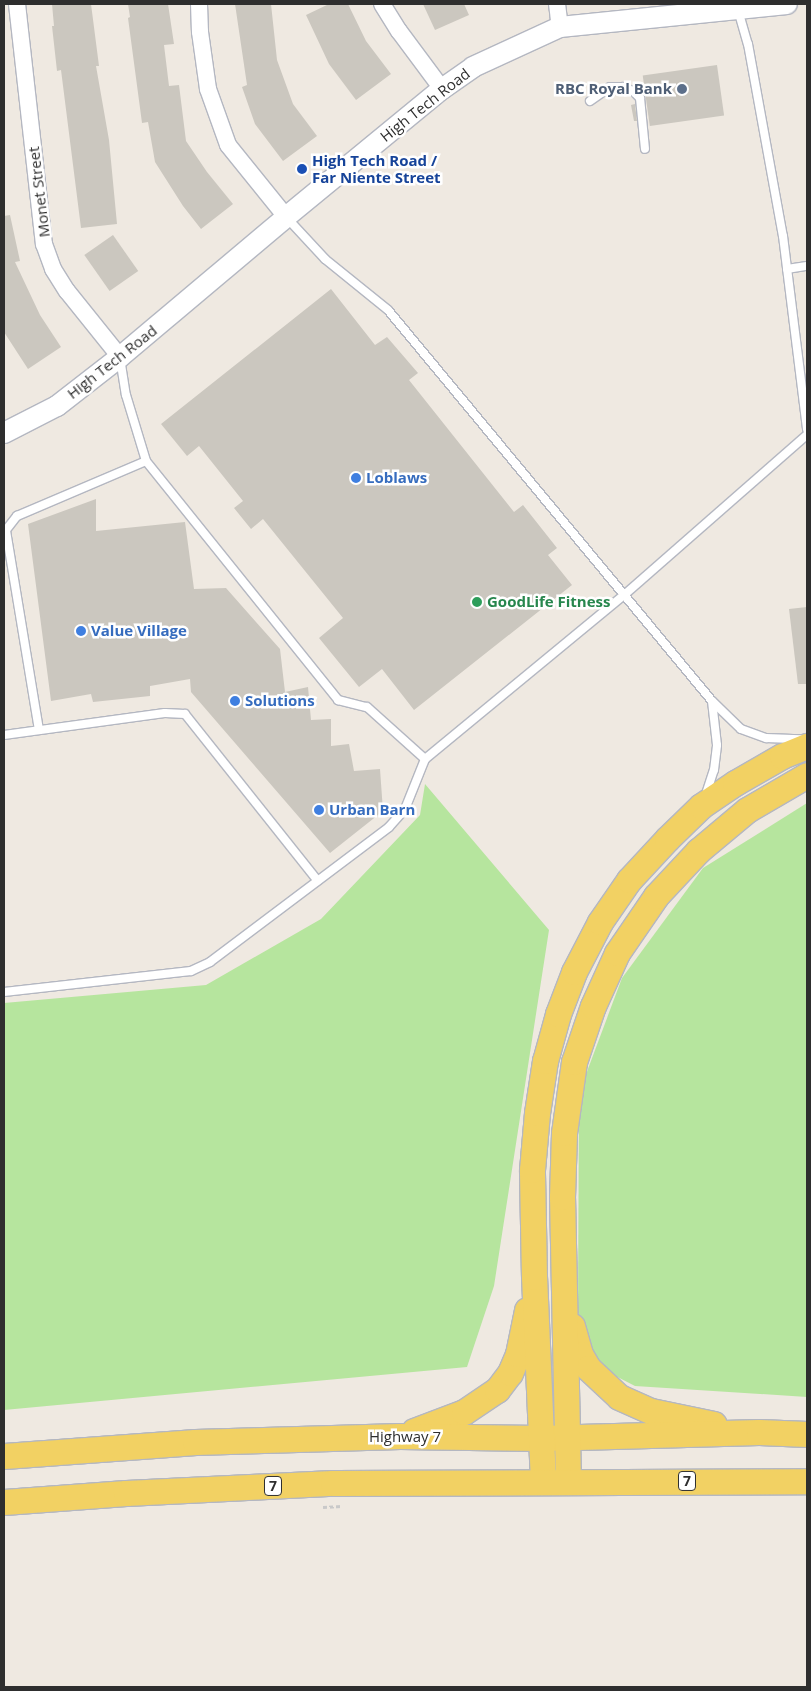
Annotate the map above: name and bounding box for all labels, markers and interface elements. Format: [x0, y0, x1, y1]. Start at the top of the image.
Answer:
street label: High Tech Road [377, 64, 473, 146]
place label: RBC Royal Bank [555, 80, 672, 98]
marker: RBC Royal Bank [676, 83, 688, 95]
street label: Monet Street [25, 146, 53, 238]
place label: High Tech Road / Far Niente Street [312, 151, 441, 186]
marker: High Tech Road / Far Niente Street [296, 163, 308, 175]
street label: High Tech Road [64, 321, 160, 403]
place label: Loblaws [366, 469, 427, 487]
marker: Loblaws [350, 472, 362, 484]
place label: GoodLife Fitness [487, 593, 611, 611]
marker: GoodLife Fitness [471, 596, 483, 608]
place label: Value Village [91, 622, 187, 640]
marker: Value Village [75, 625, 87, 637]
place label: Solutions [245, 692, 315, 710]
marker: Solutions [229, 695, 241, 707]
place label: Urban Barn [329, 801, 415, 819]
marker: Urban Barn [313, 804, 325, 816]
street label: Highway 7 [369, 1428, 441, 1446]
road number: 7 [677, 1470, 697, 1492]
road number: 7 [263, 1474, 283, 1498]

